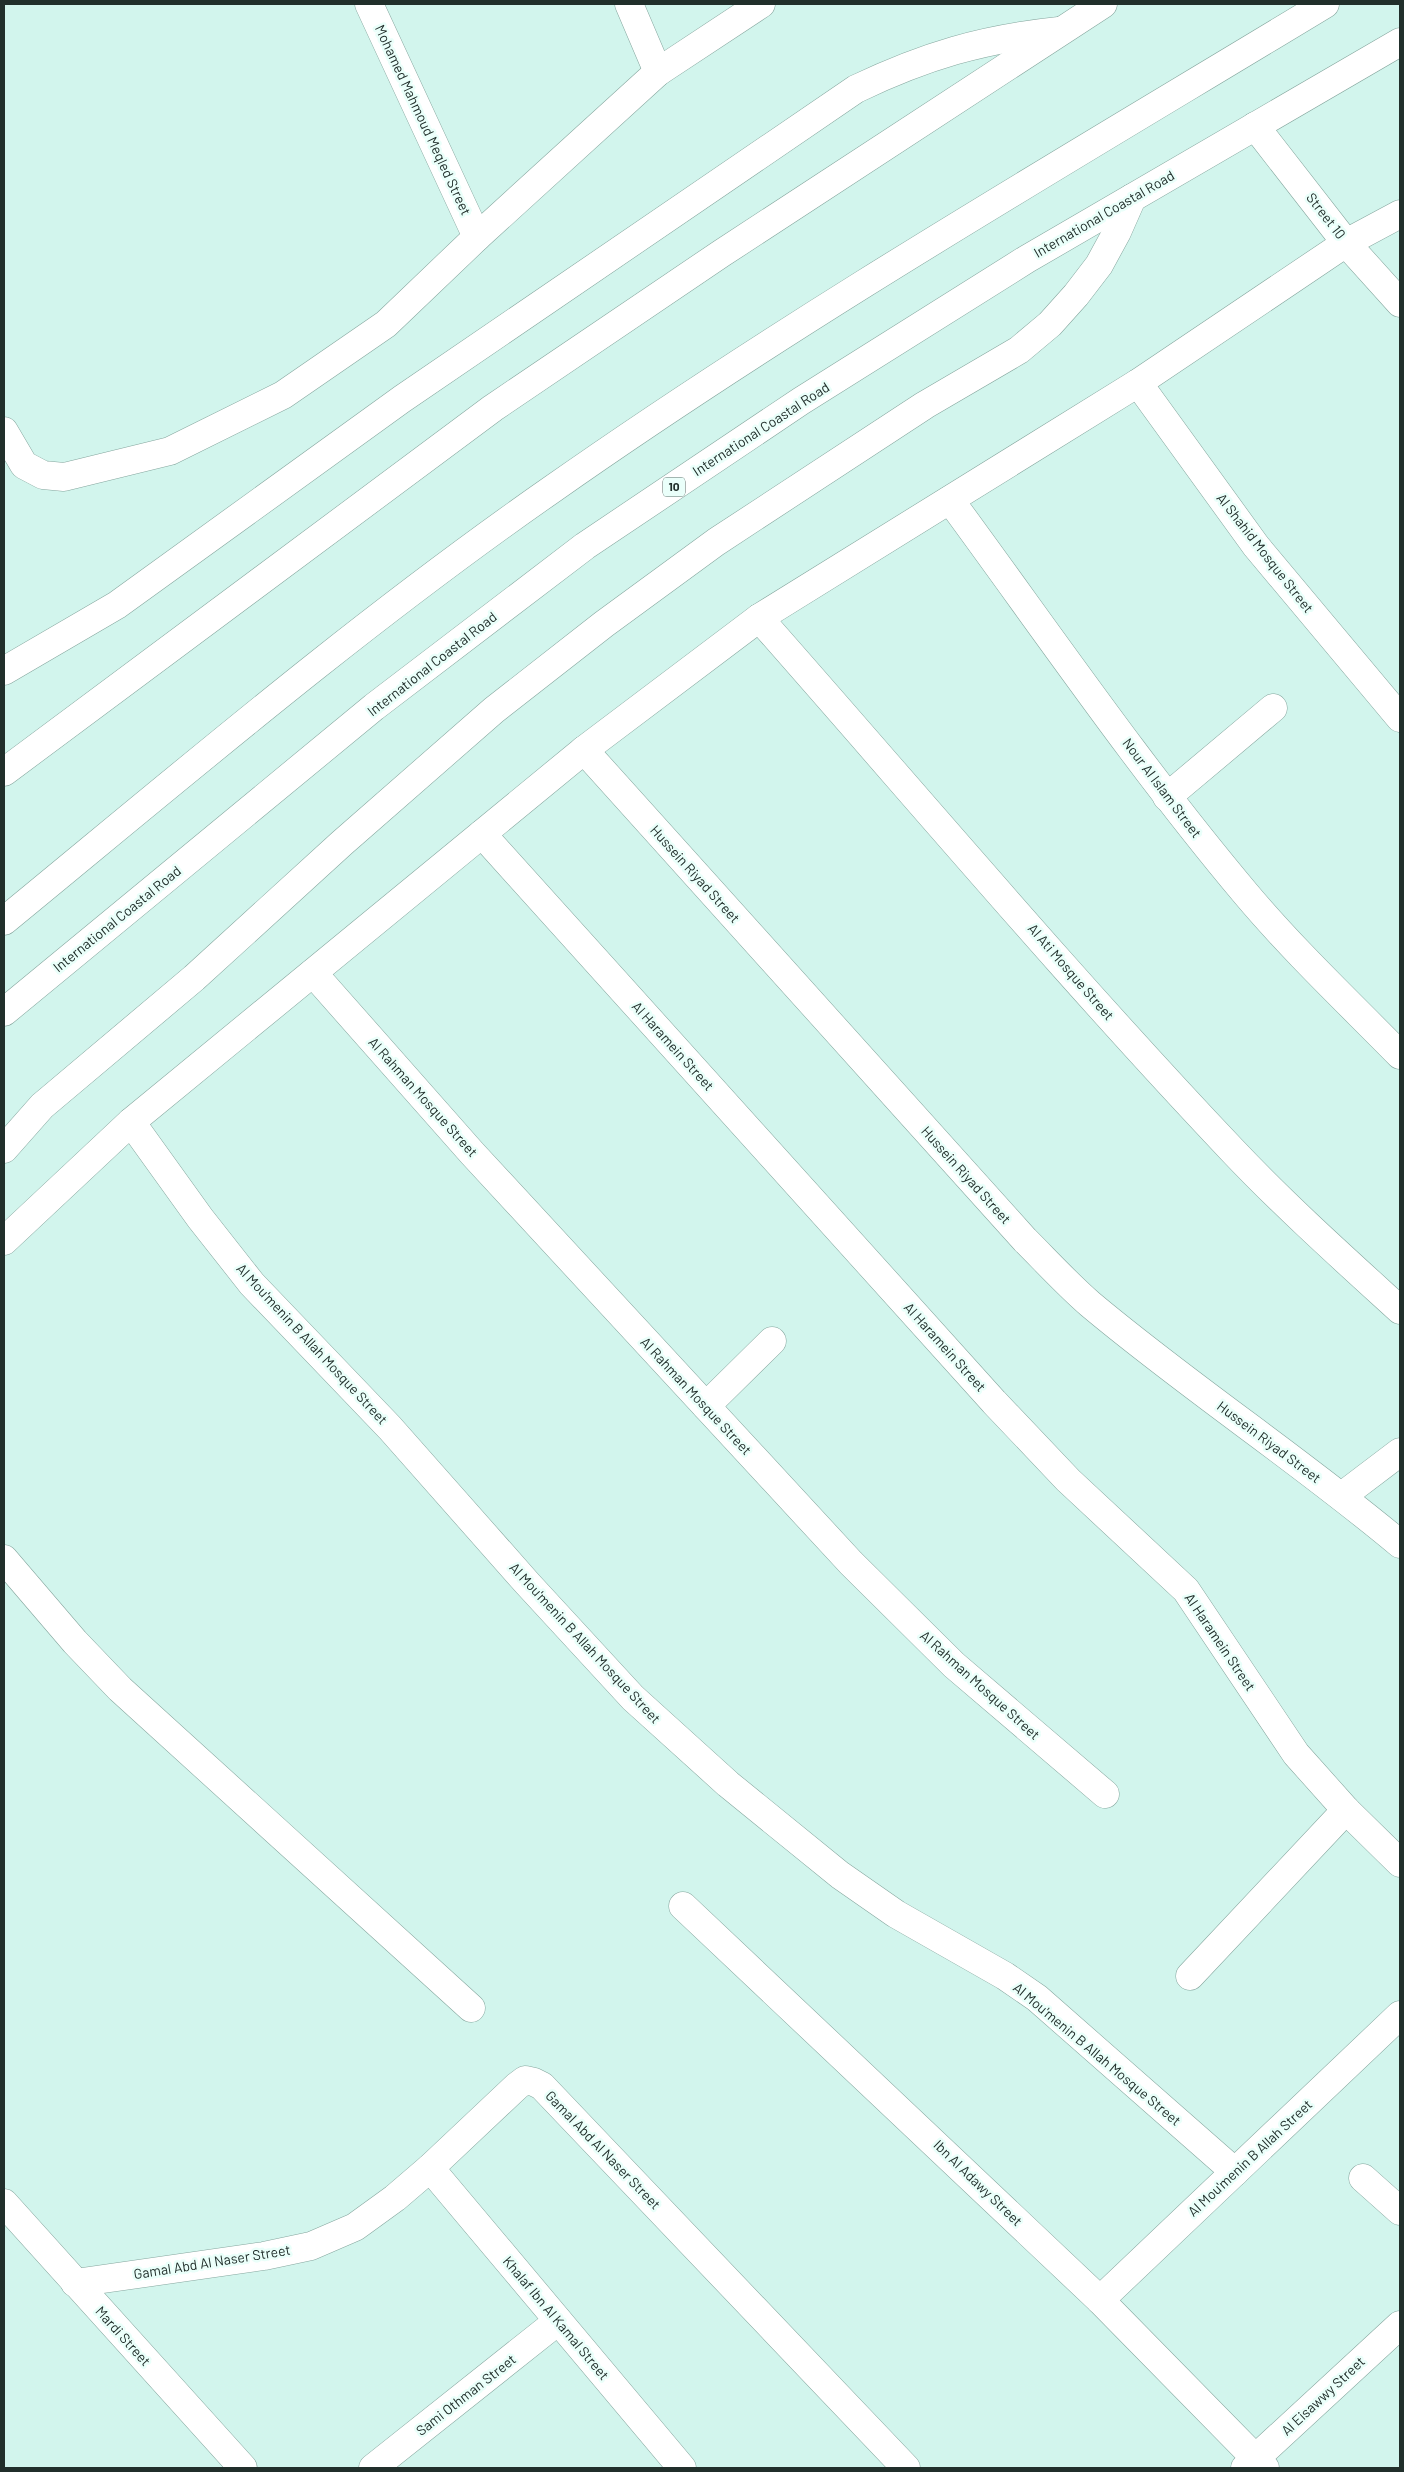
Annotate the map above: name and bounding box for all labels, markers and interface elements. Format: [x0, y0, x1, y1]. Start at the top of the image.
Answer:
street label: Mohamed Mahmoud Meqled Street [372, 22, 475, 218]
street label: International Coastal Road [1030, 166, 1177, 261]
street label: Street 10 [1303, 189, 1350, 242]
street label: International Coastal Road [689, 378, 832, 479]
road number: 10 [663, 478, 685, 497]
street label: Al Shahid Mosque Street [1213, 490, 1317, 616]
street label: International Coastal Road [364, 608, 500, 719]
street label: Nour Al Islam Street [1119, 735, 1205, 841]
street label: Hussein Riyad Street [647, 821, 744, 926]
street label: International Coastal Road [49, 862, 184, 975]
street label: Al Ati Mosque Street [1025, 920, 1118, 1023]
street label: Al Haramein Street [629, 998, 718, 1094]
street label: Al Rahman Mosque Street [365, 1033, 482, 1160]
street label: Hussein Riyad Street [918, 1122, 1015, 1227]
street label: Al Mou'menin B Allah Mosque Street [233, 1260, 391, 1428]
street label: Al Haramein Street [901, 1299, 990, 1395]
street label: Al Rahman Mosque Street [637, 1333, 755, 1458]
street label: Hussein Riyad Street [1214, 1397, 1325, 1486]
street label: Al Mou'menin B Allah Mosque Street [506, 1559, 664, 1727]
street label: Al Haramein Street [1181, 1590, 1259, 1694]
street label: Al Rahman Mosque Street [917, 1626, 1044, 1743]
street label: Al Mou'menin B Allah Mosque Street [1010, 1978, 1185, 2129]
street label: Gamal Abd Al Naser Street [542, 2087, 664, 2213]
street label: Al Mou'menin B Allah Street [1184, 2096, 1315, 2220]
street label: Ibn Al Adawy Street [930, 2136, 1026, 2229]
street label: Gamal Abd Al Naser Street [132, 2241, 291, 2282]
street label: Khalaf Ibn Al Kamal Street [500, 2252, 613, 2383]
street label: Mardi Street [92, 2302, 155, 2369]
street label: Sami Othman Street [412, 2350, 519, 2439]
street label: Al Eisawwy Street [1277, 2353, 1368, 2439]

